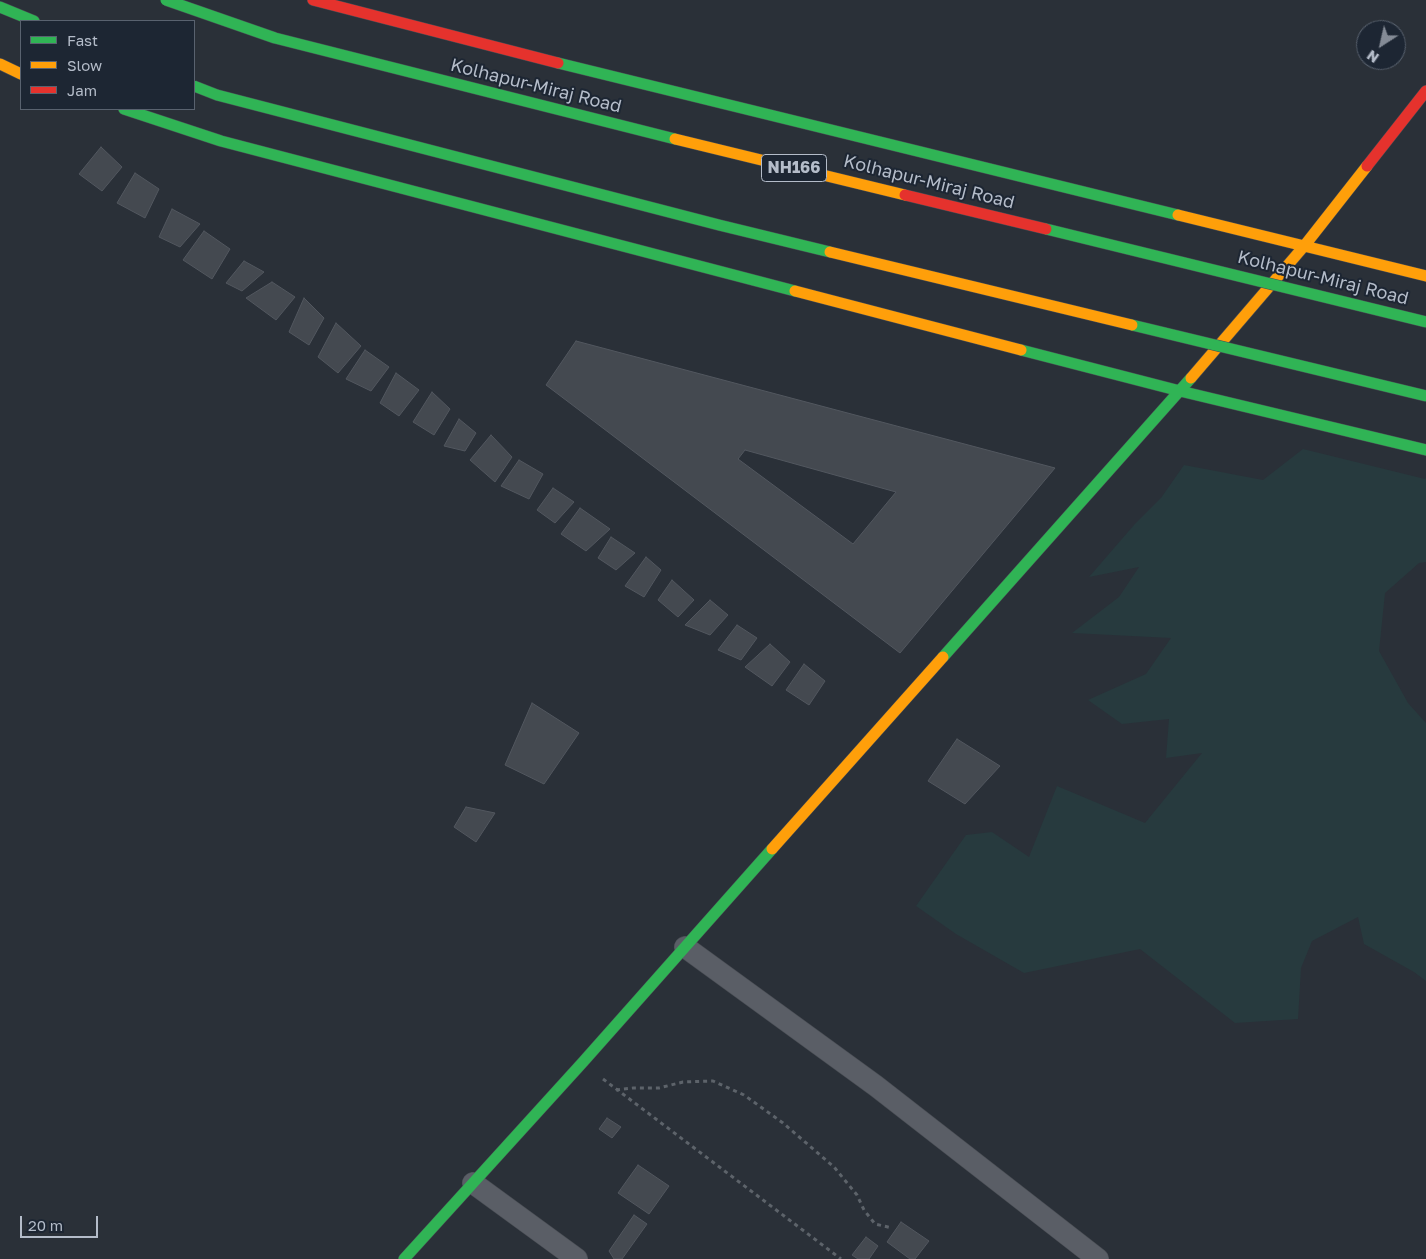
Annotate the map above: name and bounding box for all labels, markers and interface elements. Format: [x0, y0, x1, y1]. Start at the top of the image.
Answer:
legend [20, 20, 195, 110]
north arrow [1356, 20, 1406, 70]
text: Fast [67, 31, 98, 49]
text: N [1363, 47, 1382, 67]
street label: Kolhapur-Miraj Road [448, 54, 624, 118]
text: Slow [67, 56, 102, 74]
text: Jam [67, 81, 97, 99]
street label: Kolhapur-Miraj Road [841, 150, 1017, 214]
road number: NH166 [762, 154, 826, 182]
street label: Kolhapur-Miraj Road [1235, 246, 1411, 310]
scale bar [22, 1206, 100, 1238]
text: 20 m [28, 1216, 63, 1234]

